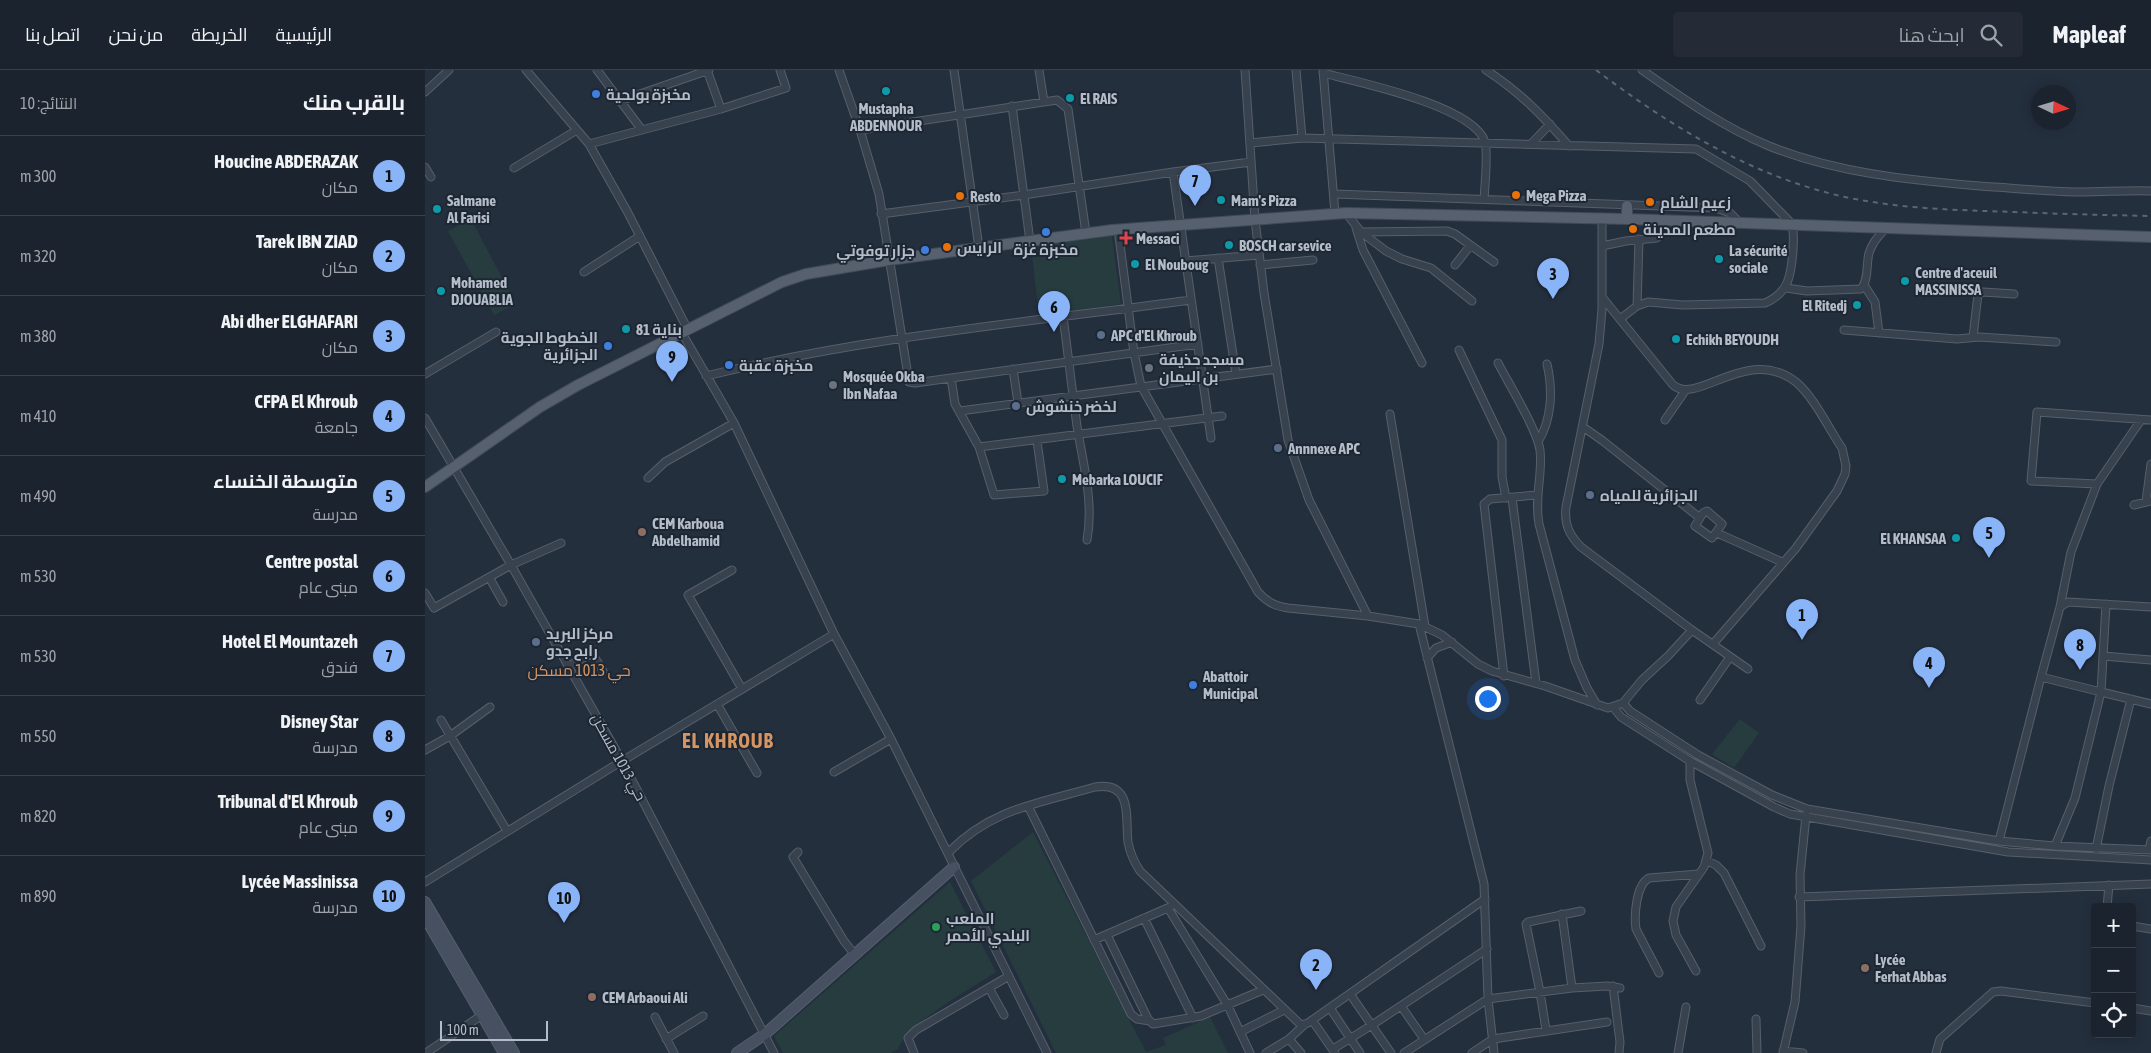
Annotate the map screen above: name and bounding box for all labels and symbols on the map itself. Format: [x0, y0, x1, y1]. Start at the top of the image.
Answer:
marker: Mustapha ABDENNOUR [880, 85, 892, 97]
north arrow [2031, 85, 2076, 130]
place label: مخبزة بولحية [606, 86, 691, 104]
marker: مخبزة بولحية [590, 88, 602, 100]
place label: El RAIS [1080, 90, 1118, 107]
marker: El RAIS [1064, 92, 1076, 104]
place label: Mustapha ABDENNOUR [849, 100, 923, 134]
pin: 7 [1179, 165, 1211, 206]
place label: Mega Pizza [1526, 187, 1586, 204]
place label: Resto [970, 188, 1001, 205]
marker: Mega Pizza [1510, 189, 1522, 201]
marker: Resto [954, 190, 966, 202]
place label: Salmane Al Farisi [446, 192, 496, 226]
place label: Mam's Pizza [1231, 192, 1297, 209]
marker: Mam's Pizza [1215, 194, 1227, 206]
place label: زعيم الشام [1660, 194, 1731, 213]
marker: زعيم الشام [1644, 196, 1656, 208]
marker: Salmane Al Farisi [431, 203, 443, 215]
place label: مطعم المدينة [1643, 221, 1736, 240]
marker: مطعم المدينة [1627, 223, 1639, 235]
marker: مخبزة غزة [1040, 226, 1052, 238]
place label: Messaci [1136, 230, 1179, 247]
marker: Messaci [1120, 232, 1132, 244]
place label: BOSCH car sevice [1239, 237, 1332, 254]
place label: الرايس [957, 239, 1002, 257]
marker: BOSCH car sevice [1223, 239, 1235, 251]
marker: الرايس [941, 241, 953, 253]
place label: مخبزة غزة [1014, 241, 1078, 259]
place label: جزار توفوتي [836, 242, 915, 263]
place label: La sécurité sociale [1729, 242, 1788, 276]
marker: جزار توفوتي [919, 244, 931, 256]
marker: La sécurité sociale [1713, 253, 1725, 265]
place label: El Nouboug [1145, 256, 1209, 273]
marker: El Nouboug [1129, 258, 1141, 270]
pin: 3 [1537, 258, 1569, 299]
place label: Centre d'aceuil MASSINISSA [1915, 264, 1998, 298]
place label: Mohamed DJOUABLIA [451, 274, 513, 308]
marker: Centre d'aceuil MASSINISSA [1899, 275, 1911, 287]
marker: Mohamed DJOUABLIA [435, 285, 447, 297]
pin: 6 [1038, 291, 1070, 332]
place label: El Ritedj [1802, 297, 1847, 314]
marker: El Ritedj [1851, 299, 1863, 311]
place label: بناية 81 [636, 321, 682, 338]
marker: بناية 81 [620, 323, 632, 335]
place label: APC d'El Khroub [1110, 327, 1197, 344]
place label: الخطوط الجوية الجزائرية [501, 329, 598, 364]
marker: APC d'El Khroub [1095, 329, 1107, 341]
place label: Echikh BEYOUDH [1686, 331, 1779, 348]
marker: Echikh BEYOUDH [1670, 333, 1682, 345]
marker: الخطوط الجوية الجزائرية [602, 340, 614, 352]
pin: 9 [656, 341, 688, 382]
place label: مسجد حذيفة بن اليمان [1159, 351, 1244, 386]
place label: مخبزة عقبة [739, 357, 813, 375]
marker: مخبزة عقبة [723, 359, 735, 371]
marker: مسجد حذيفة بن اليمان [1143, 362, 1155, 374]
place label: Mosquée Okba Ibn Nafaa [843, 368, 925, 402]
marker: Mosquée Okba Ibn Nafaa [827, 379, 839, 391]
place label: لخضر خنشوش [1026, 398, 1117, 416]
marker: لخضر خنشوش [1010, 400, 1022, 412]
place label: Annnexe APC [1287, 440, 1360, 457]
marker: Annnexe APC [1272, 442, 1284, 454]
place label: Mebarka LOUCIF [1072, 471, 1163, 488]
marker: Mebarka LOUCIF [1056, 473, 1068, 485]
place label: الجزائرية للمياه [1600, 487, 1698, 505]
marker: الجزائرية للمياه [1584, 489, 1596, 501]
place label: CEM Karboua Abdelhamid [651, 515, 724, 549]
pin: 5 [1973, 517, 2005, 558]
marker: CEM Karboua Abdelhamid [636, 526, 648, 538]
place label: El KHANSAA [1880, 530, 1947, 547]
marker: El KHANSAA [1950, 532, 1962, 544]
pin: 1 [1786, 599, 1818, 640]
place label: مركز البريد رابح جدو [546, 625, 613, 661]
pin: 8 [2064, 629, 2096, 670]
marker: مركز البريد رابح جدو [530, 636, 542, 648]
pin: 4 [1913, 647, 1945, 688]
district label: حي 1013 مسكن [527, 661, 631, 684]
place label: Abattoir Municipal [1202, 668, 1259, 702]
marker: Abattoir Municipal [1187, 679, 1199, 691]
your location [1475, 686, 1501, 712]
street label: حي 1013 مسكن [585, 711, 650, 805]
district label: EL KHROUB [682, 729, 774, 752]
pin: 10 [548, 882, 580, 923]
place label: الملعب البلدي الأحمر [945, 910, 1030, 948]
marker: الملعب البلدي الأحمر [930, 921, 942, 933]
pin: 2 [1300, 949, 1332, 990]
place label: Lycée Ferhat Abbas [1875, 951, 1947, 985]
marker: Lycée Ferhat Abbas [1859, 962, 1871, 974]
place label: CEM Arbaoui Ali [602, 989, 688, 1006]
marker: CEM Arbaoui Ali [586, 991, 598, 1003]
scale bar [440, 1018, 547, 1041]

